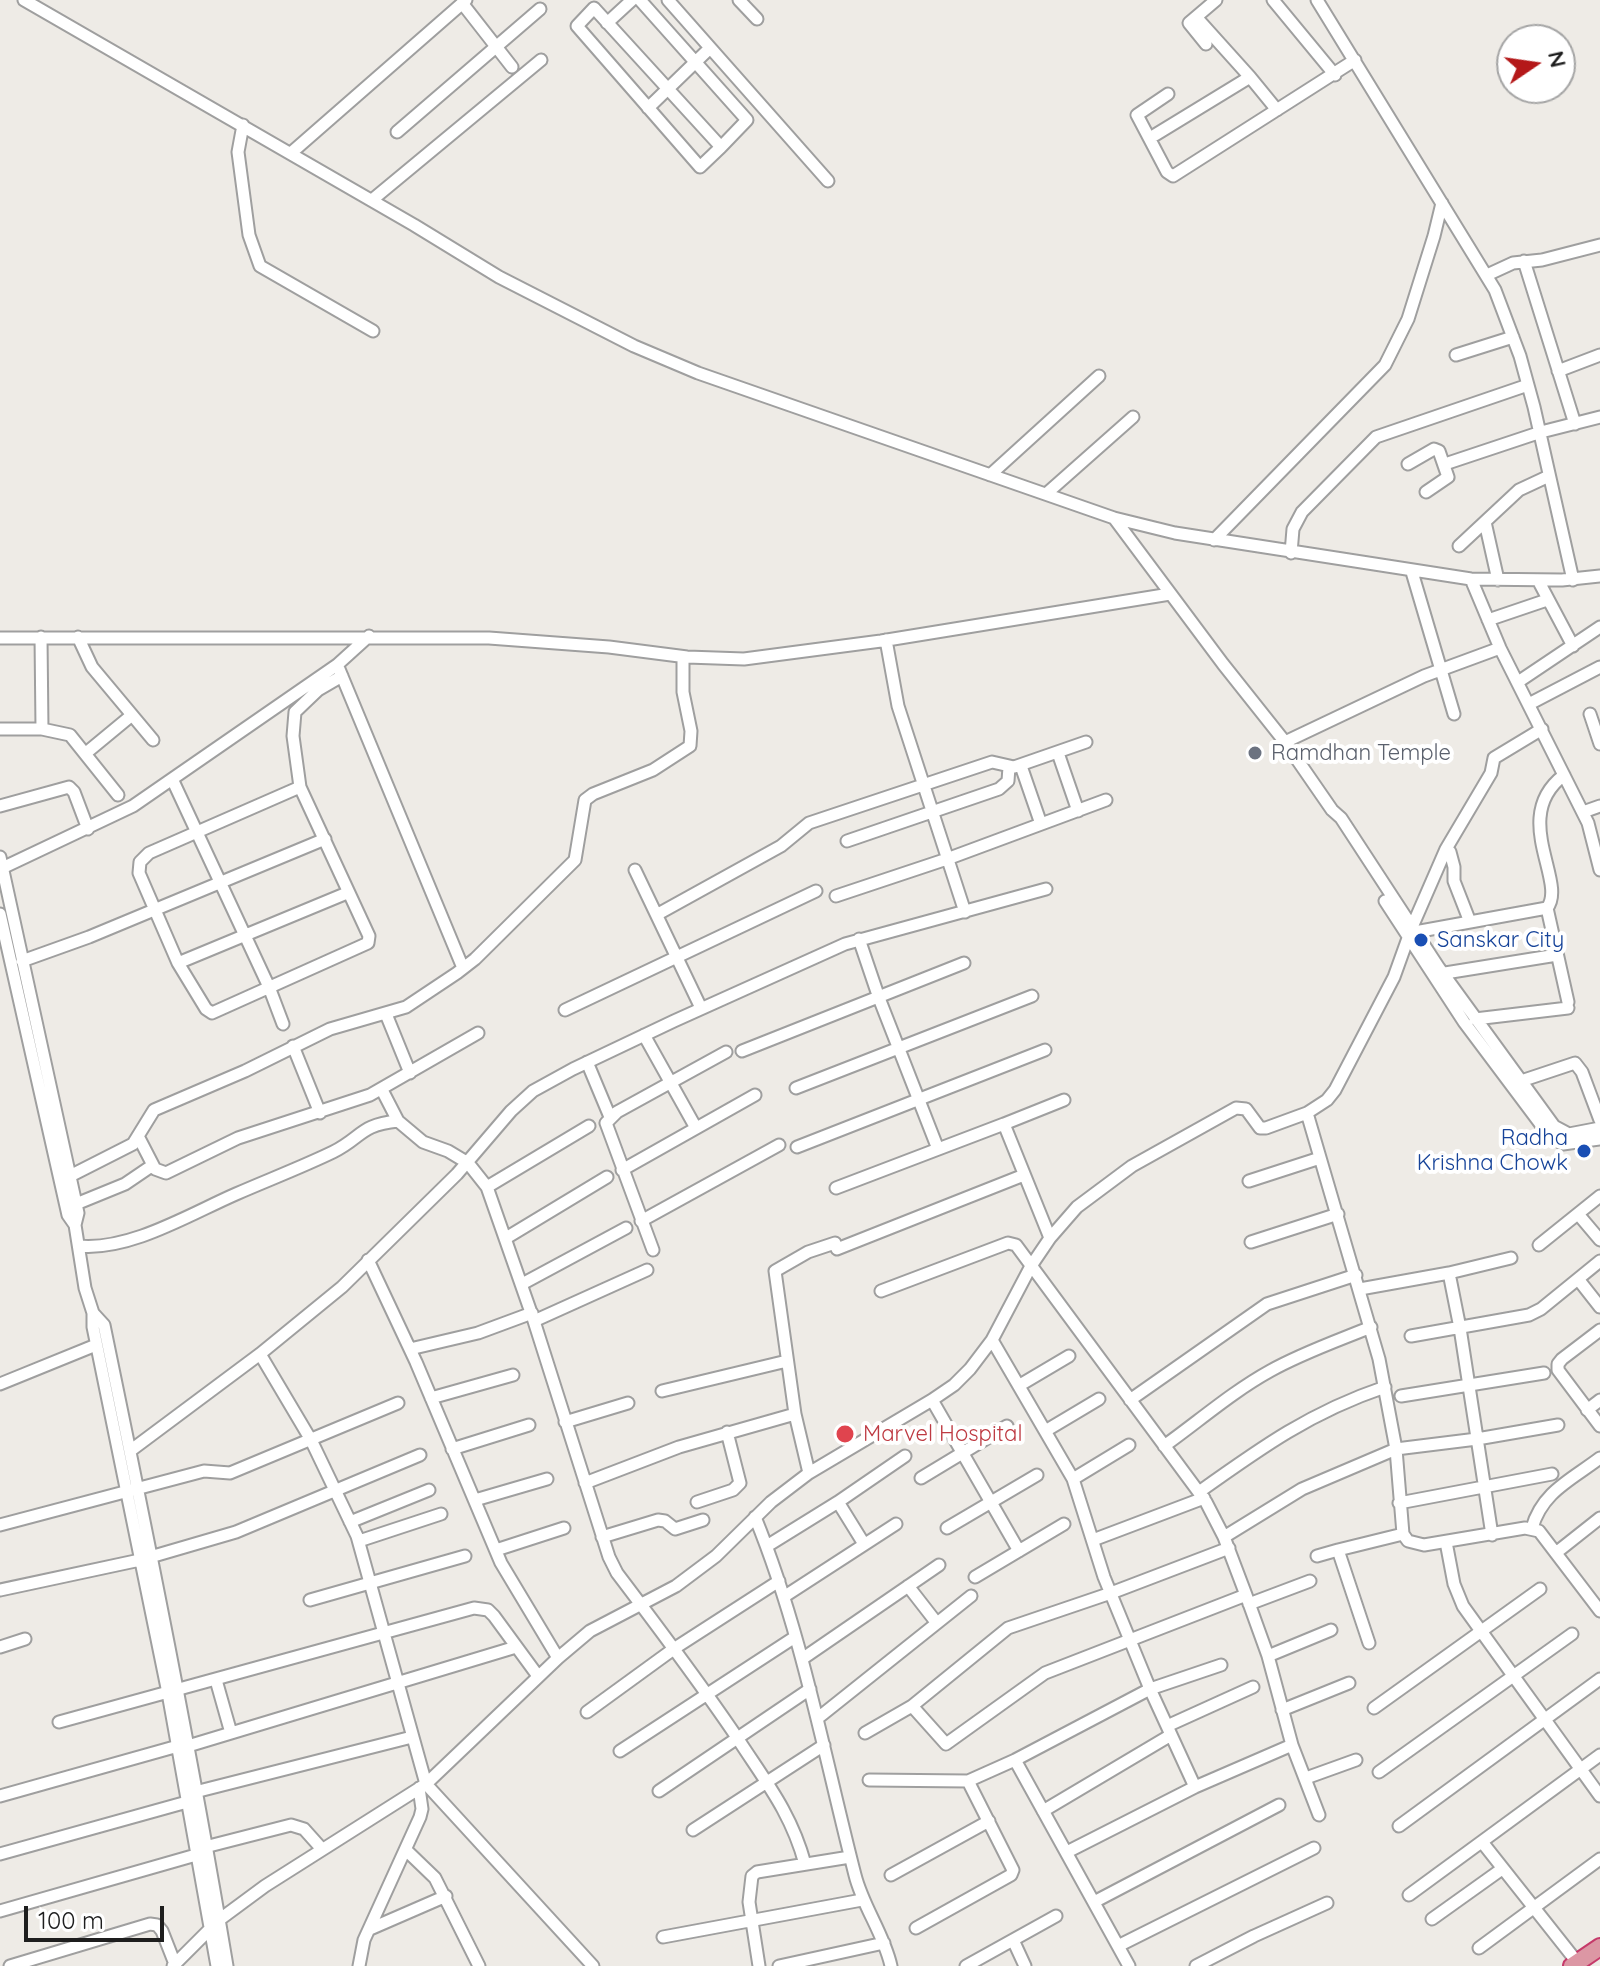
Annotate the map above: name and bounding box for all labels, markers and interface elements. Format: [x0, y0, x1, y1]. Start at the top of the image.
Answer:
north arrow [1496, 24, 1576, 104]
text: N [1542, 48, 1573, 70]
place label: Ramdhan Temple [1271, 740, 1451, 766]
marker: Ramdhan Temple [1246, 744, 1264, 762]
place label: Sanskar City [1437, 927, 1564, 953]
marker: Sanskar City [1412, 931, 1430, 949]
place label: Radha Krishna Chowk [1417, 1125, 1568, 1176]
marker: Radha Krishna Chowk [1575, 1142, 1593, 1160]
place label: Marvel Hospital [863, 1421, 1022, 1447]
marker: Marvel Hospital [834, 1423, 856, 1445]
scale bar [28, 1890, 168, 1940]
text: 100 m [38, 1905, 104, 1935]

